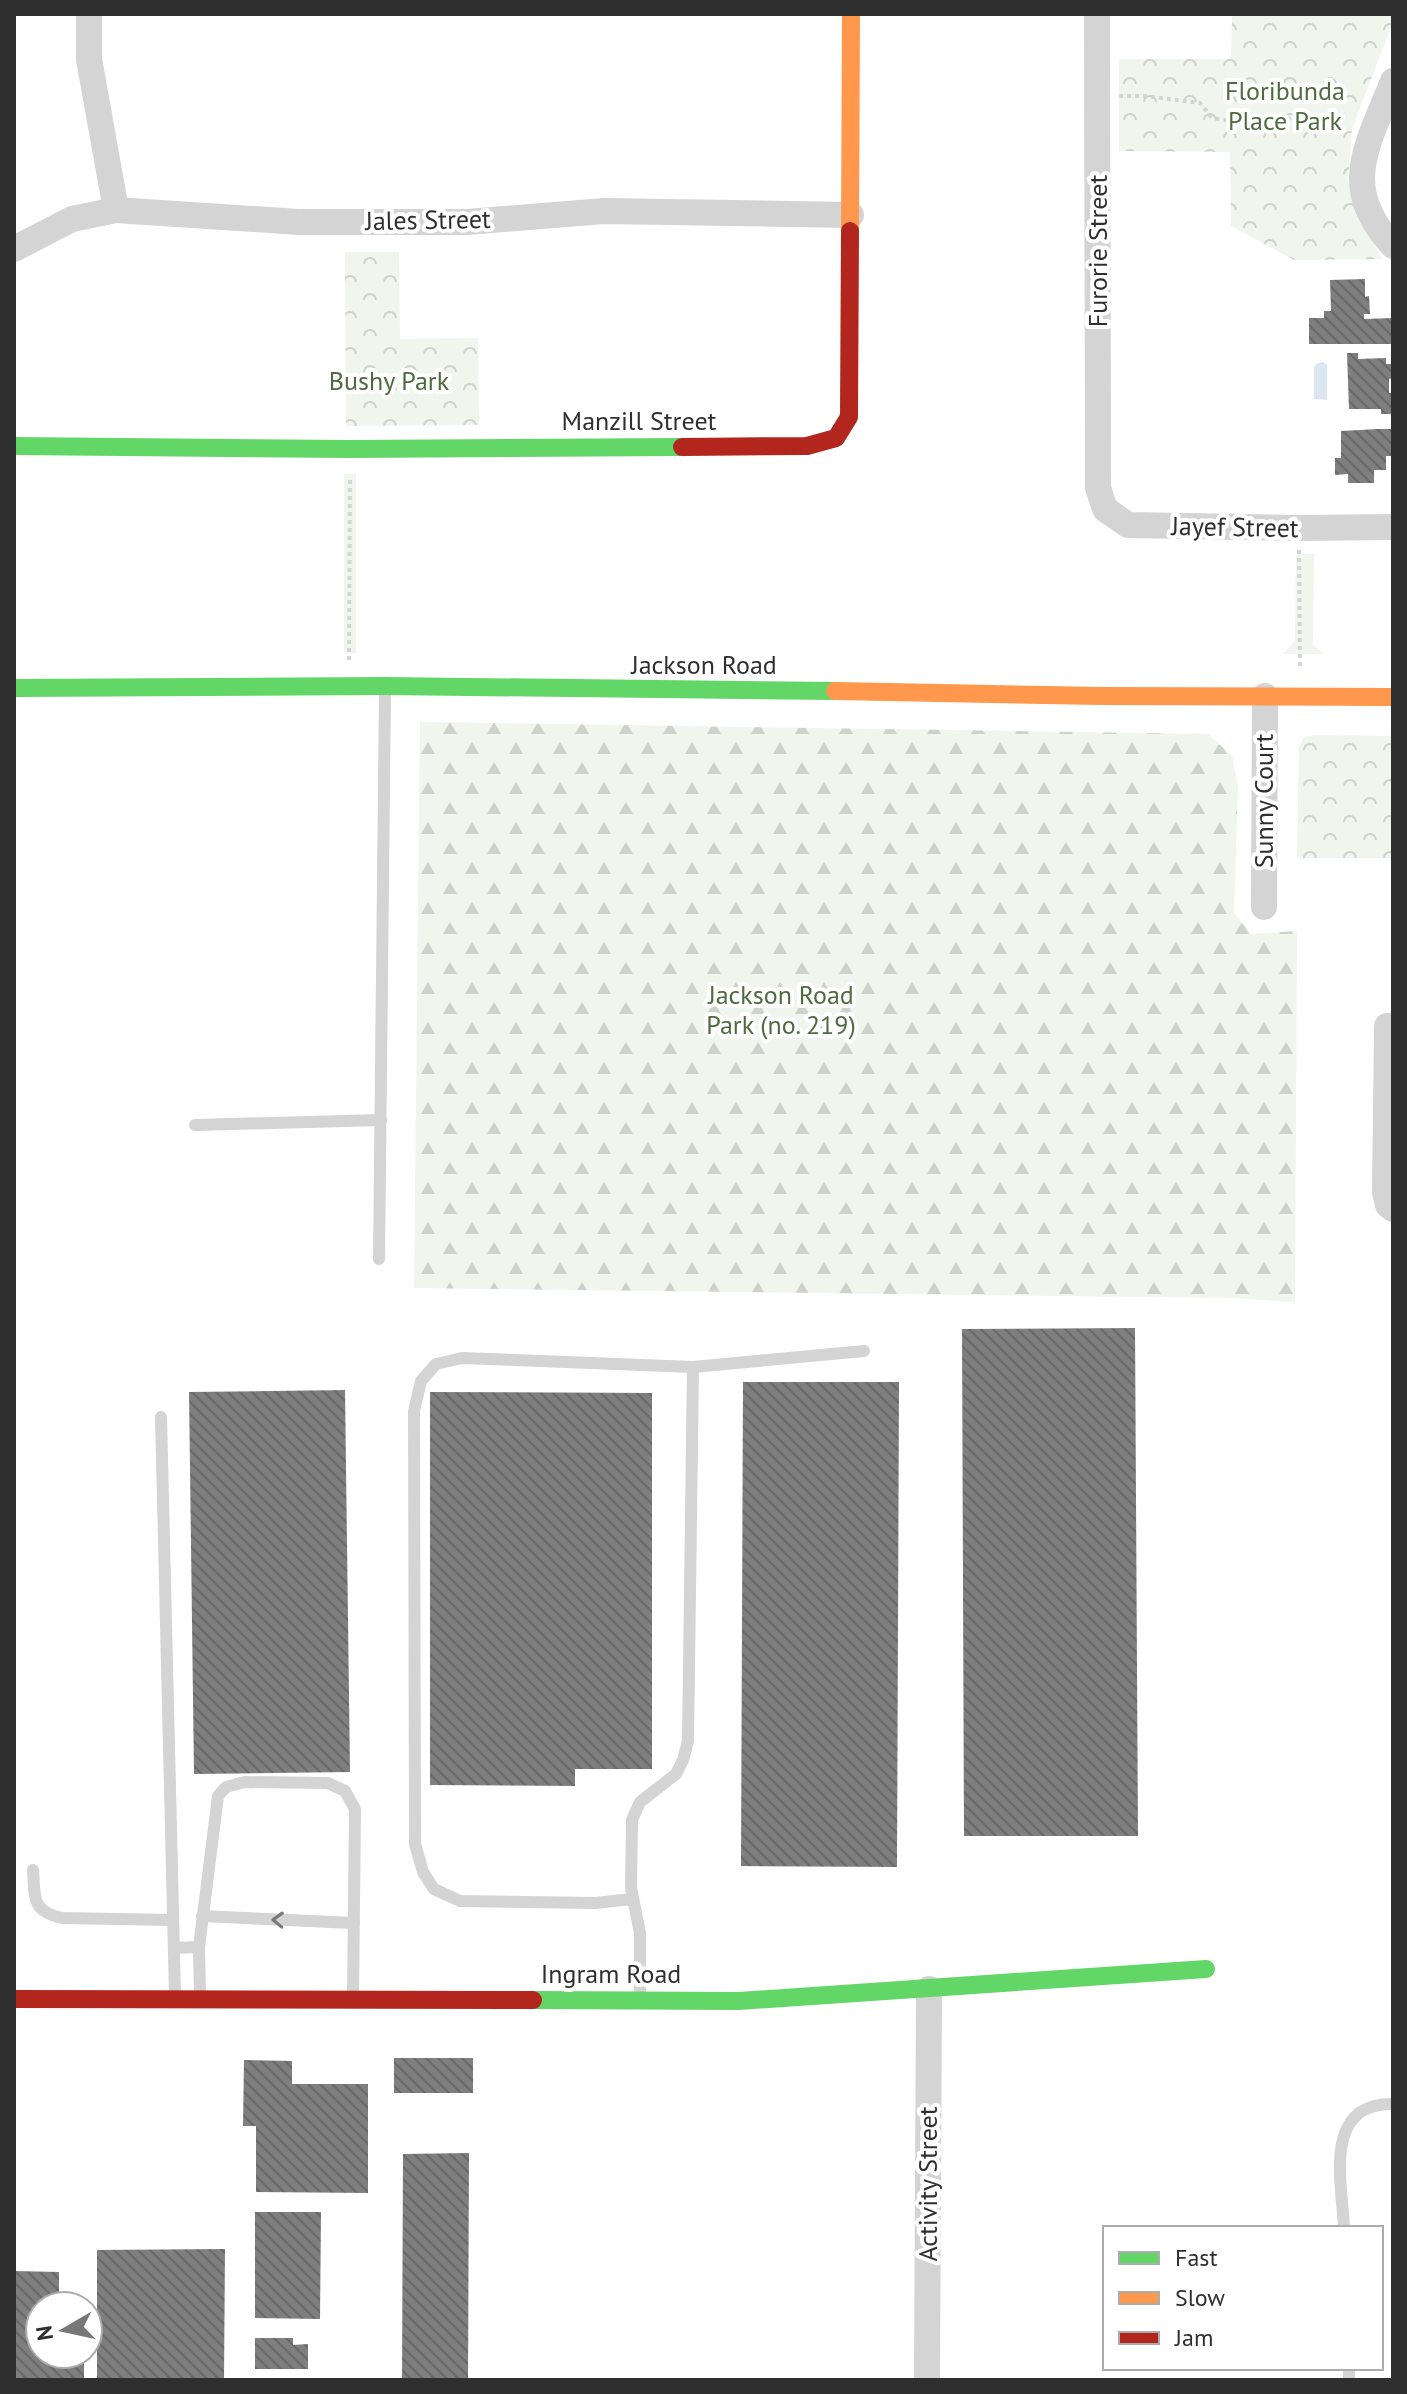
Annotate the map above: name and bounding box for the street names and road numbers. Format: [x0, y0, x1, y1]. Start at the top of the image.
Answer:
street label: Furorie Street [1081, 175, 1114, 327]
street label: Jales Street [364, 202, 491, 237]
street label: Manzill Street [562, 404, 717, 437]
street label: Jayef Street [1170, 509, 1299, 544]
street label: Jackson Road [630, 648, 777, 681]
street label: Sunny Court [1247, 733, 1280, 868]
street label: Ingram Road [541, 1957, 681, 1990]
street label: Activity Street [911, 2106, 944, 2262]

